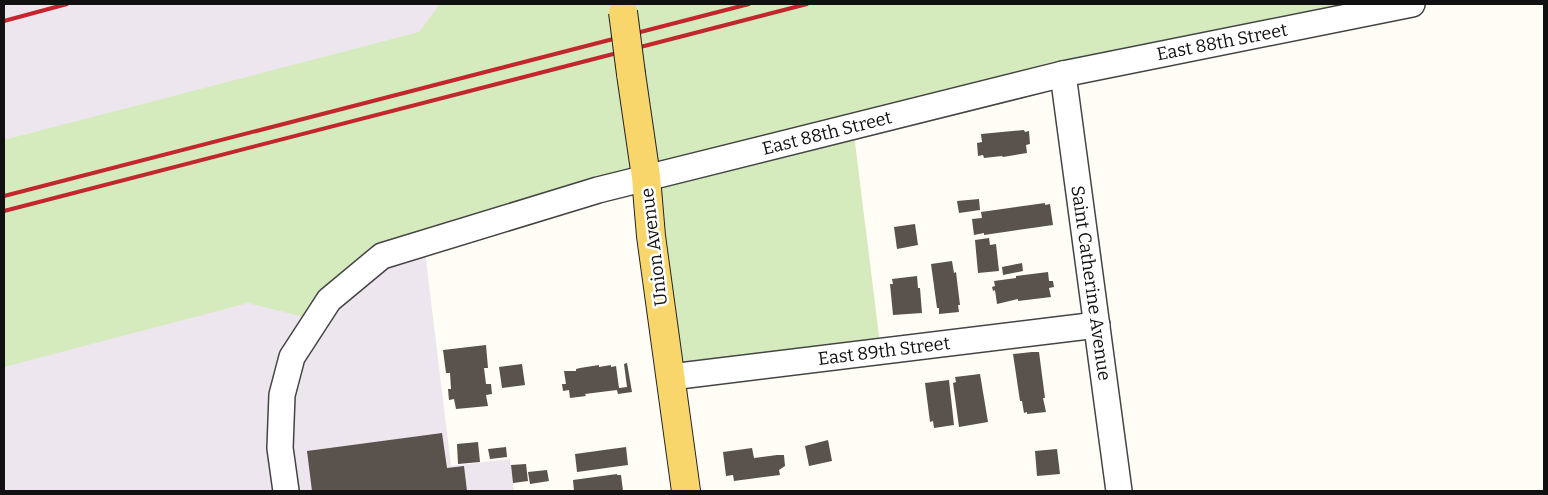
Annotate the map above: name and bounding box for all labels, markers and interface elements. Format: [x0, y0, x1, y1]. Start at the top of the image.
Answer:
street label: East 88th Street [1155, 18, 1290, 65]
street label: East 88th Street [760, 106, 895, 160]
street label: Saint Catherine Avenue [1066, 184, 1116, 382]
street label: Union Avenue [636, 187, 672, 307]
street label: East 89th Street [817, 332, 952, 370]

